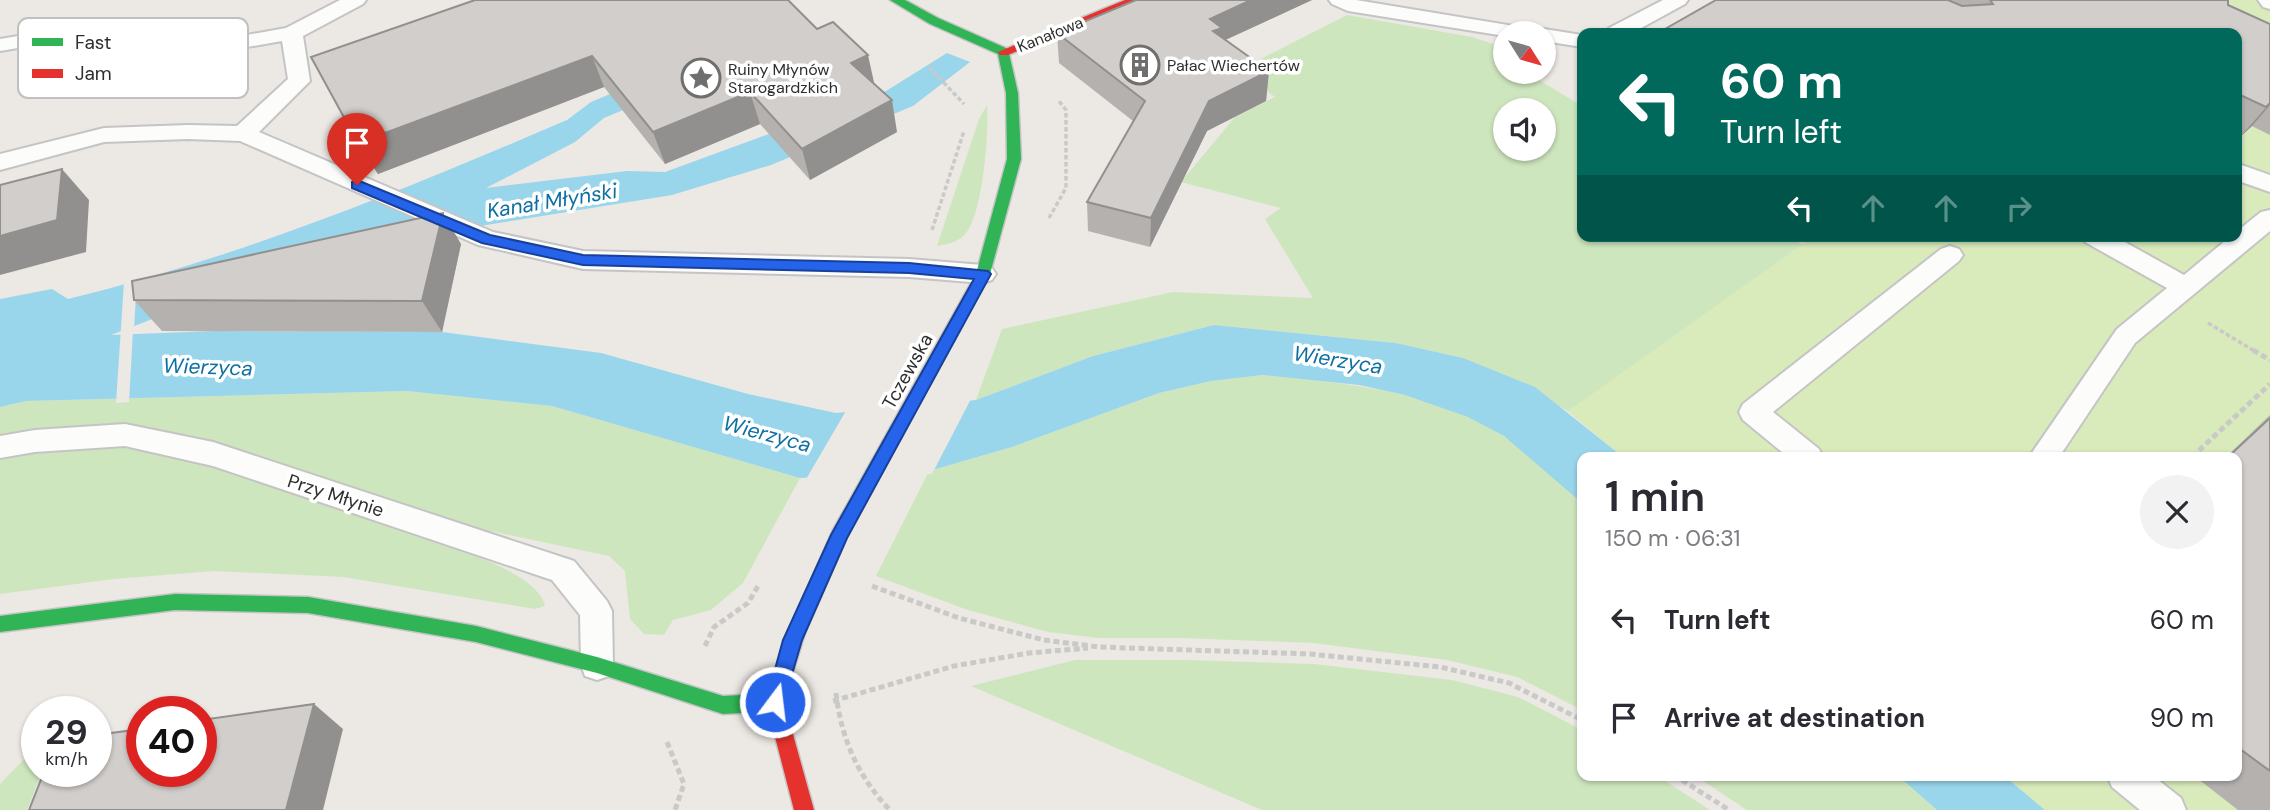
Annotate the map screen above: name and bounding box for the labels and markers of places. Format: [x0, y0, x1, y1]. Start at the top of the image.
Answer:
building icon: Pałac Wiechertów [1119, 44, 1161, 86]
place label: Pałac Wiechertów [1167, 55, 1300, 76]
place icon: Ruiny Młynów Starogardzkich [680, 57, 722, 99]
place label: Ruiny Młynów Starogardzkich [728, 59, 838, 98]
pin [327, 113, 387, 185]

